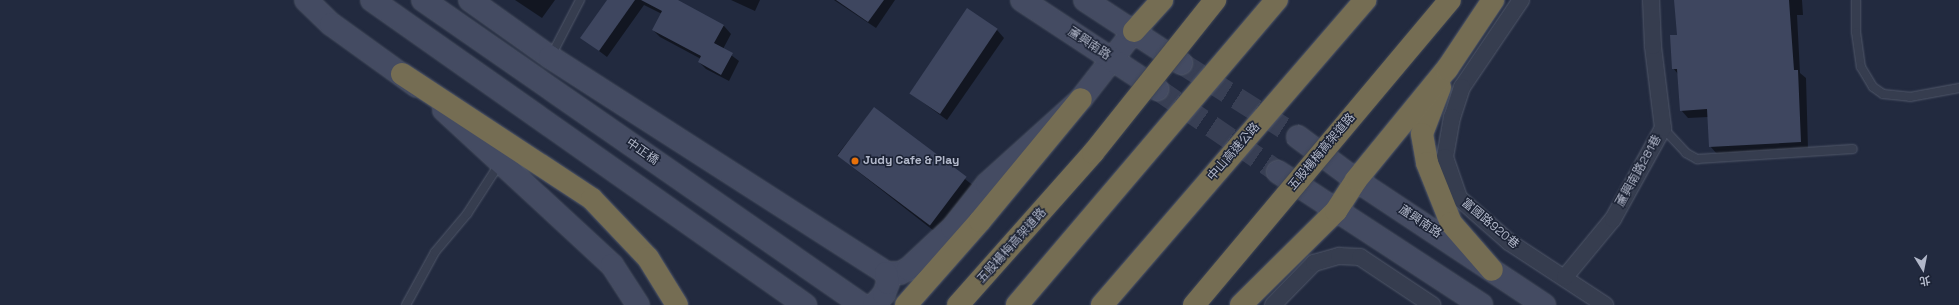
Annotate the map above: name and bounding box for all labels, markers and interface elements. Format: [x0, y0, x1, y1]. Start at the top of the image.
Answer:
street label: 蘆興南路 [1065, 25, 1113, 63]
street label: 五股楊梅高架道路 [1286, 111, 1358, 193]
street label: 中山高速公路 [1205, 120, 1263, 184]
street label: 蘆興南路281巷 [1613, 133, 1665, 209]
street label: 中正橋 [623, 136, 661, 168]
place label: Judy Cafe & Play [863, 154, 959, 168]
marker: Judy Cafe & Play [850, 156, 860, 166]
street label: 富國路920巷 [1458, 196, 1522, 252]
street label: 蘆興南路 [1396, 203, 1444, 241]
street label: 五股楊梅高架道路 [975, 206, 1049, 286]
north arrow [1903, 249, 1943, 289]
text: 北 [1918, 273, 1932, 289]

